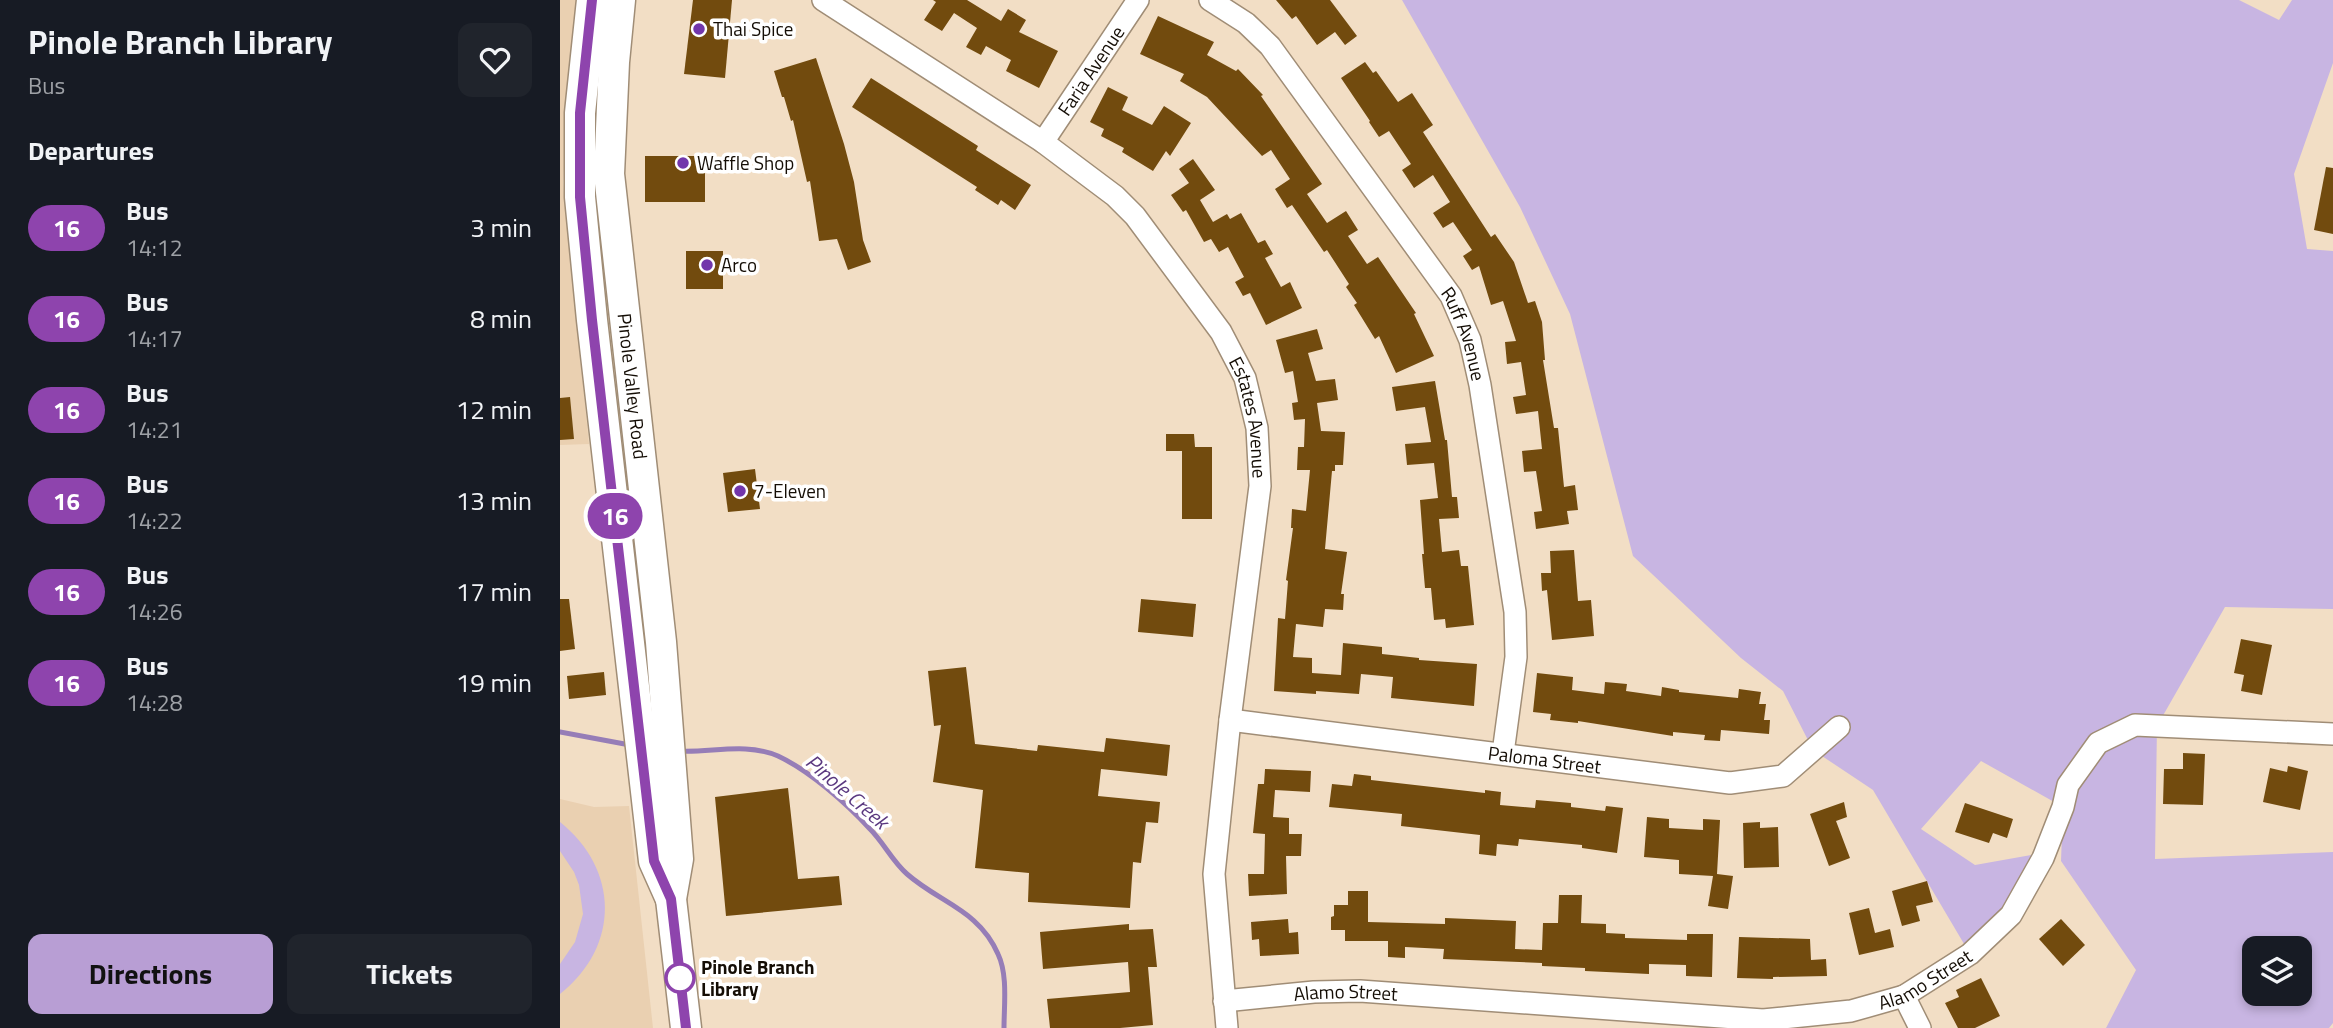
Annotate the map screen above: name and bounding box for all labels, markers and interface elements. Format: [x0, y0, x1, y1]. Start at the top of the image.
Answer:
place label: Thai Spice [713, 14, 793, 43]
text: Pinole Branch Library [28, 17, 332, 67]
street label: Faria Avenue [1050, 19, 1131, 121]
marker: Thai Spice [691, 21, 707, 37]
button: heart [458, 23, 532, 97]
text: Bus [28, 68, 65, 103]
text: Departures [28, 131, 154, 170]
place label: Waffle Shop [697, 148, 794, 177]
marker: Waffle Shop [675, 155, 691, 171]
text: Bus [126, 191, 168, 230]
text: 3 min [470, 208, 532, 247]
text: 16 [53, 210, 80, 246]
text: 14:12 [126, 230, 183, 265]
place label: Arco [721, 250, 757, 279]
marker: Arco [699, 257, 715, 273]
street label: Ruff Avenue [1435, 280, 1494, 384]
text: Bus [126, 282, 168, 321]
text: 8 min [470, 299, 532, 338]
text: 16 [53, 301, 80, 337]
street label: Pinole Valley Road [611, 312, 656, 461]
text: 14:17 [126, 321, 183, 356]
street label: Estates Avenue [1222, 351, 1275, 479]
text: Bus [126, 373, 168, 412]
text: 12 min [456, 390, 532, 429]
text: 16 [53, 392, 80, 428]
text: 14:21 [126, 412, 183, 447]
text: Bus [126, 464, 168, 503]
place label: 7-Eleven [754, 476, 826, 505]
text: 13 min [456, 481, 532, 520]
text: 16 [53, 483, 80, 519]
marker: 7-Eleven [732, 483, 748, 499]
line badge: 16 [583, 493, 646, 539]
text: 16 [602, 498, 628, 534]
text: 14:22 [126, 503, 183, 538]
text: Bus [126, 555, 168, 594]
text: 17 min [456, 572, 532, 611]
text: 16 [53, 574, 80, 610]
text: 14:26 [126, 594, 183, 629]
text: Bus [126, 646, 168, 685]
text: 19 min [456, 663, 532, 702]
text: 16 [53, 665, 80, 701]
text: 14:28 [126, 685, 183, 720]
street label: Paloma Street [1486, 738, 1603, 781]
water label: Pinole Creek [799, 746, 898, 838]
button: Directions [28, 934, 273, 1014]
button: Tickets [287, 934, 532, 1014]
map controls [2242, 936, 2312, 1006]
button: layers [2242, 936, 2312, 1006]
street label: Alamo Street [1875, 941, 1978, 1017]
place label: Pinole Branch Library [701, 952, 815, 1003]
marker: Pinole Branch Library [665, 963, 695, 993]
street label: Alamo Street [1292, 976, 1399, 1008]

